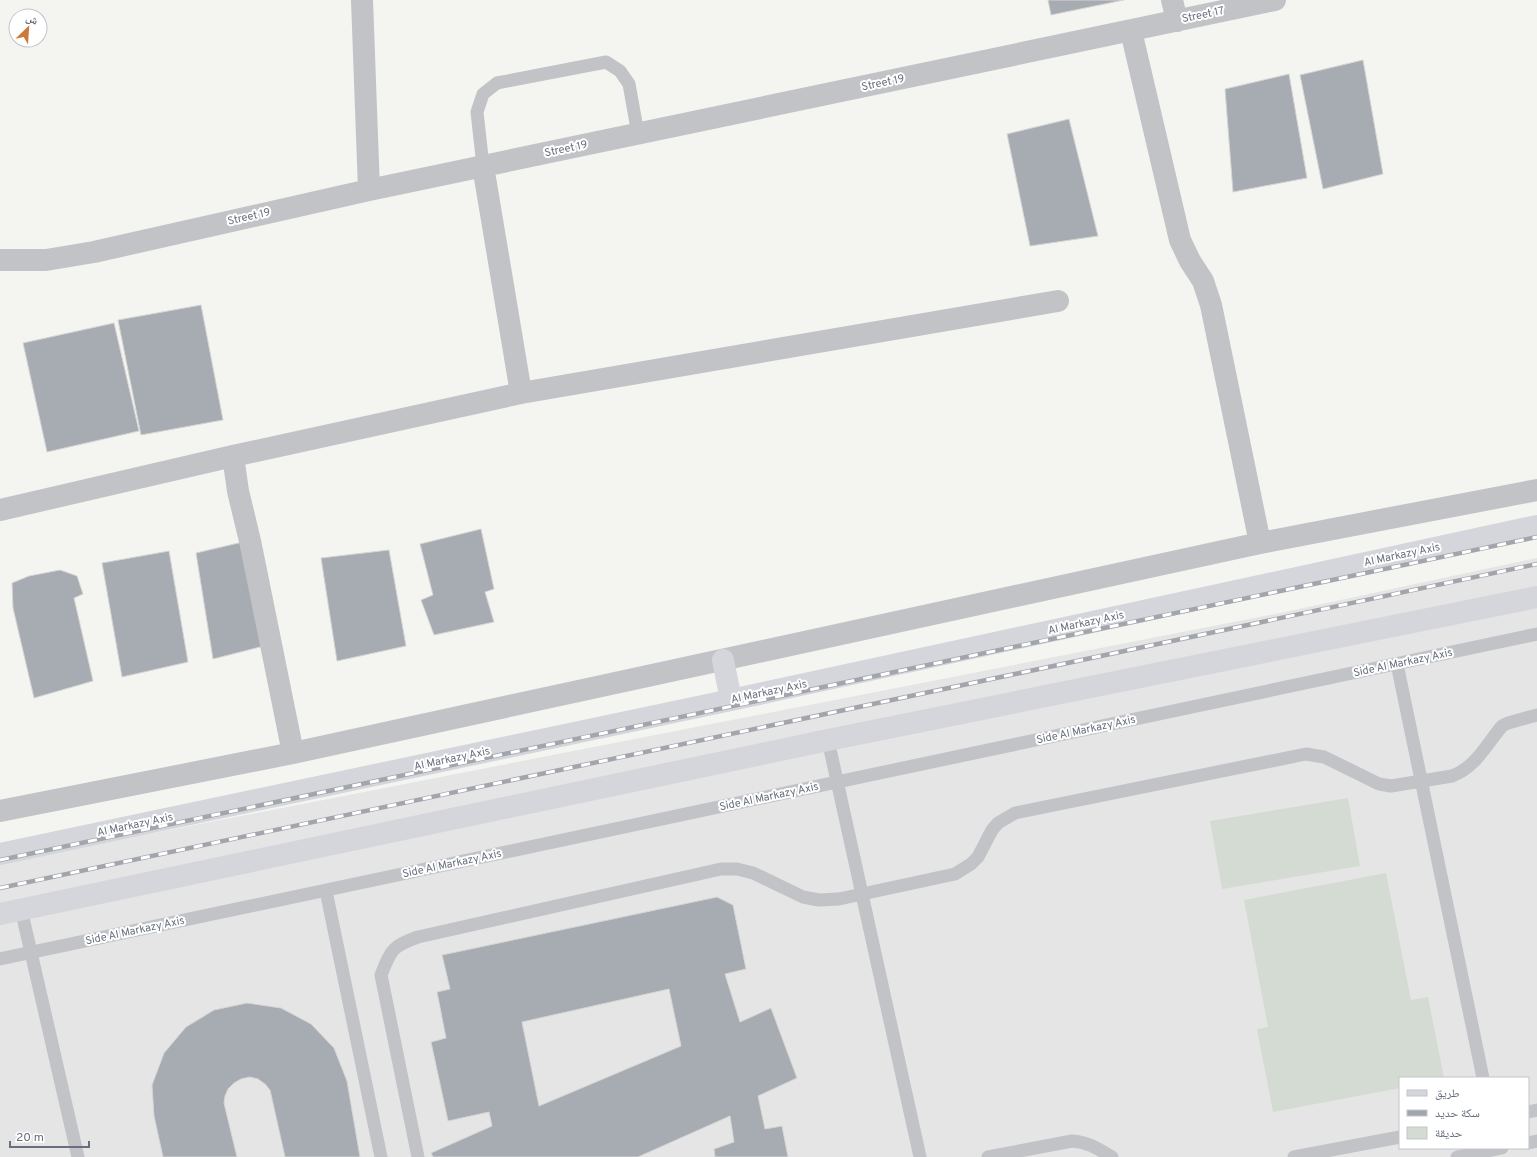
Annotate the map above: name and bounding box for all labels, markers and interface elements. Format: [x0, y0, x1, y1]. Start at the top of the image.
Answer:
street label: Street 17 [1181, 4, 1226, 26]
north arrow [8, 8, 48, 48]
text: ش [24, 11, 40, 29]
street label: Street 19 [860, 72, 906, 94]
street label: Street 19 [543, 138, 589, 160]
street label: Street 19 [226, 205, 272, 229]
street label: Al Markazy Axis [1363, 540, 1441, 570]
street label: Al Markazy Axis [1047, 608, 1125, 638]
street label: Side Al Markazy Axis [1352, 646, 1454, 680]
street label: Al Markazy Axis [730, 677, 808, 707]
street label: Side Al Markazy Axis [1035, 713, 1137, 747]
street label: Al Markazy Axis [413, 744, 491, 774]
street label: Side Al Markazy Axis [718, 780, 820, 814]
street label: Al Markazy Axis [96, 810, 174, 840]
street label: Side Al Markazy Axis [401, 847, 503, 881]
street label: Side Al Markazy Axis [84, 914, 186, 948]
legend [1399, 1077, 1529, 1149]
text: طريق [1435, 1086, 1460, 1102]
text: سكة حديد [1435, 1106, 1480, 1122]
scale bar [10, 1123, 89, 1149]
text: حديقة [1435, 1126, 1463, 1142]
text: 20 m [16, 1130, 44, 1146]

